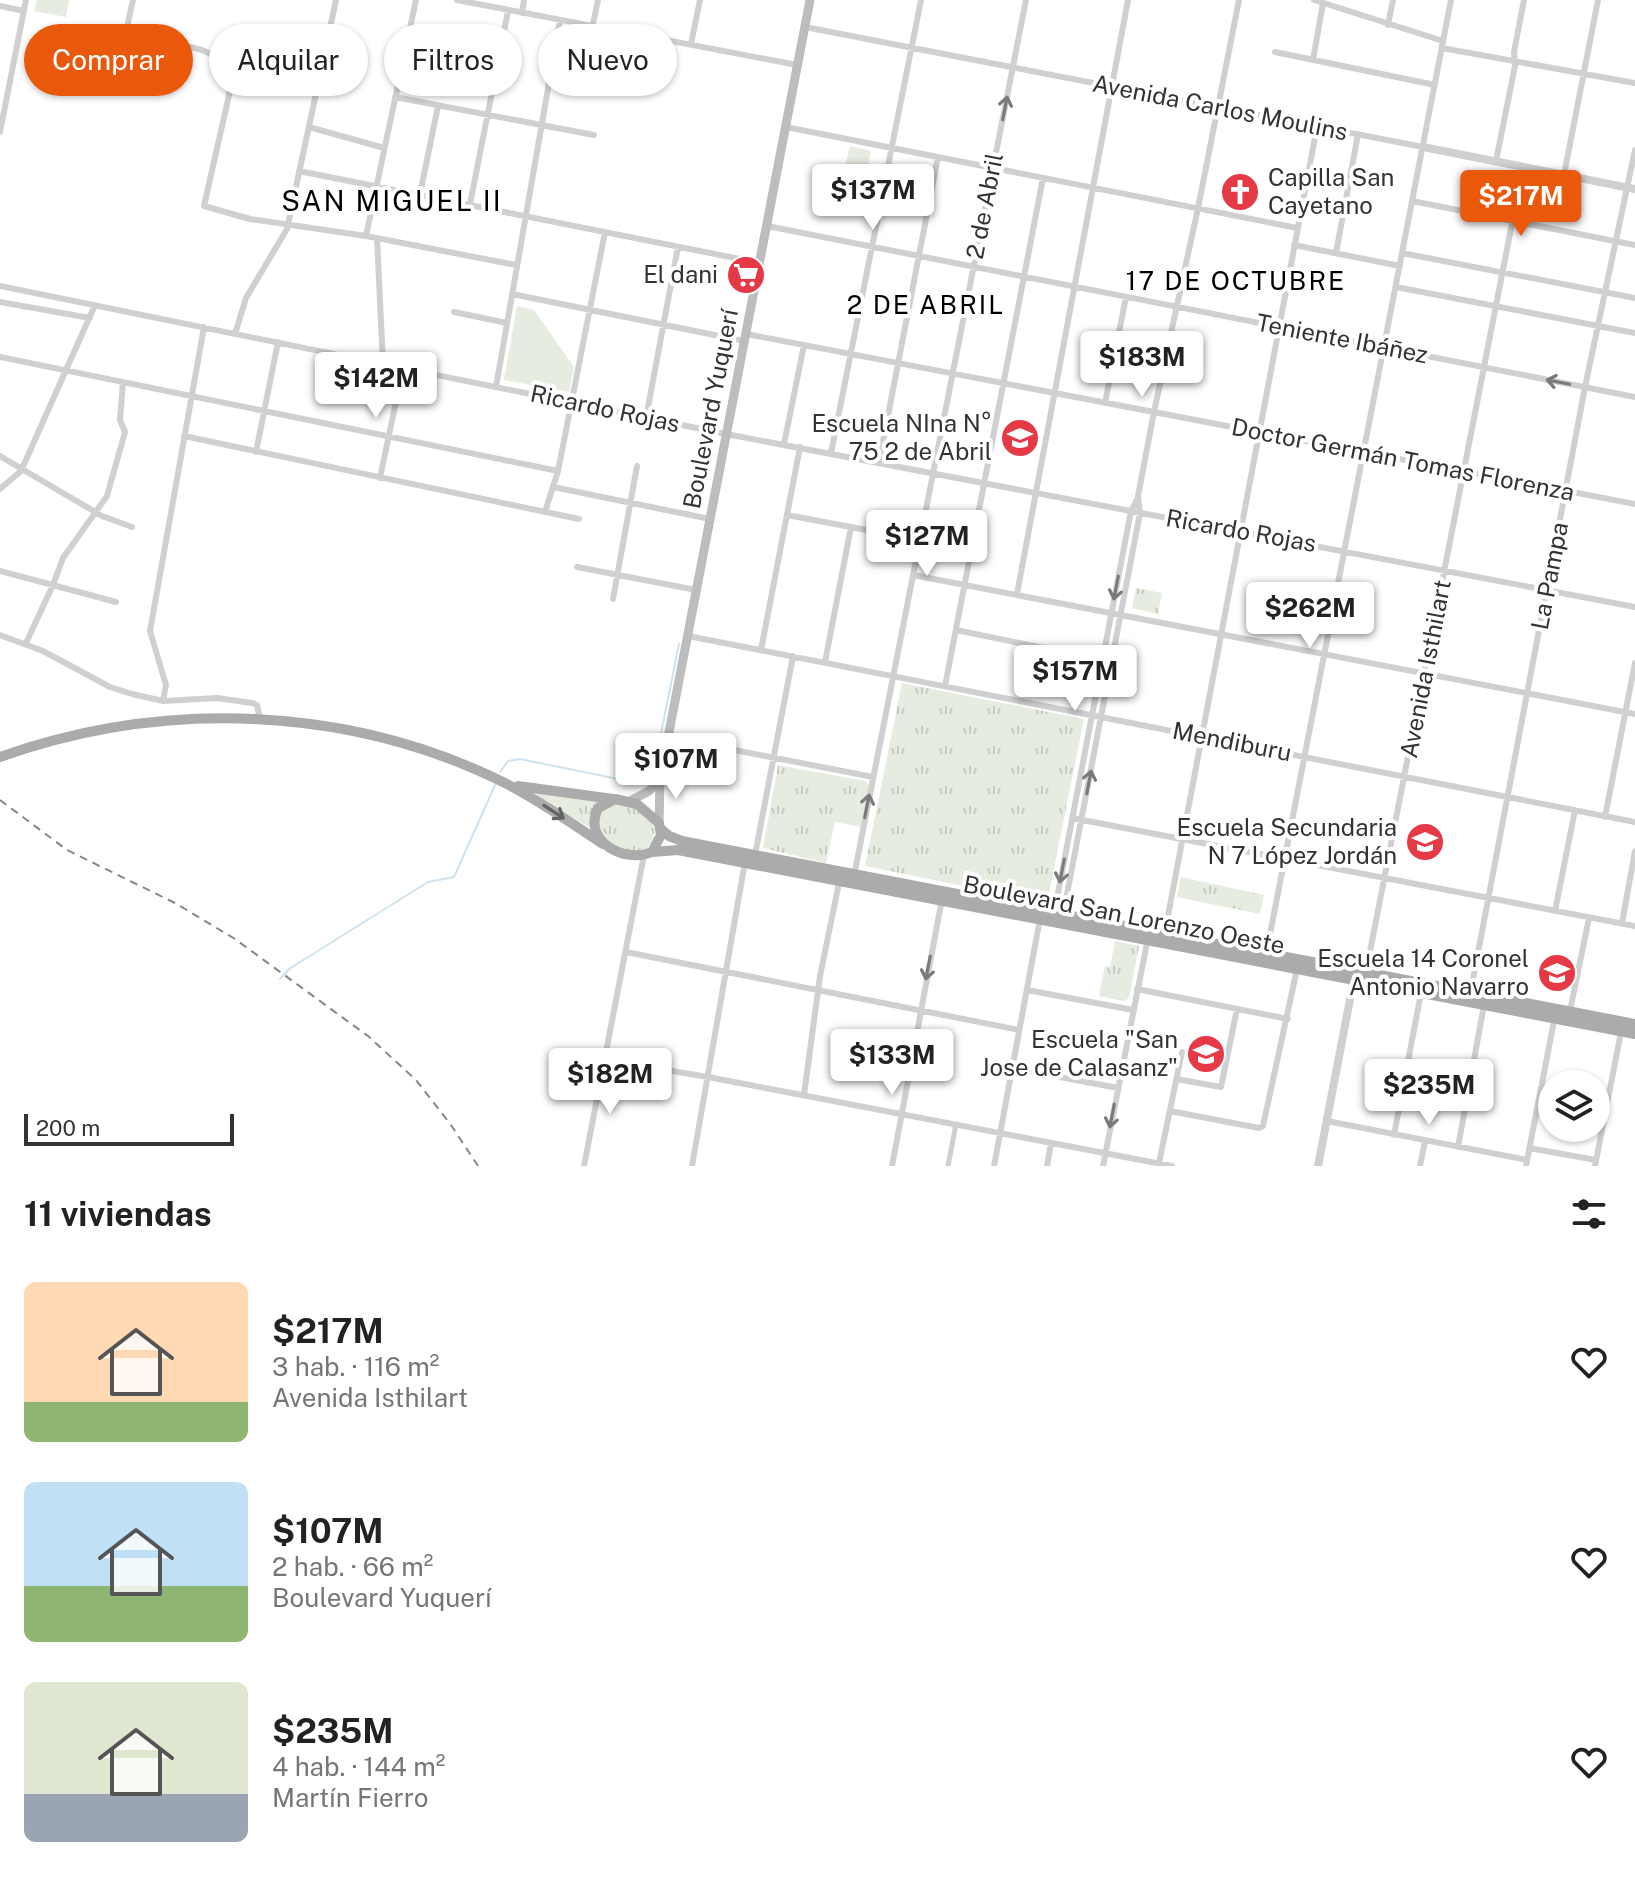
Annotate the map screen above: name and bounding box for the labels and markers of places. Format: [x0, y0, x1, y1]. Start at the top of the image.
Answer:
place label: Capilla San Cayetano [1268, 163, 1394, 219]
pin: $137M [817, 164, 929, 232]
pin: $217M [1465, 170, 1577, 238]
church icon: Capilla San Cayetano [1219, 171, 1261, 213]
supermarket icon: El dani [725, 254, 767, 296]
place label: El dani [643, 260, 718, 288]
pin: $183M [1086, 331, 1198, 399]
pin: $142M [320, 352, 432, 420]
place label: Escuela NIna N° 75 2 de Abril [811, 409, 992, 465]
school or university icon: Escuela NIna N° 75 2 de Abril [999, 417, 1041, 459]
pin: $127M [871, 510, 983, 578]
pin: $262M [1254, 582, 1366, 650]
pin: $157M [1019, 645, 1131, 713]
pin: $107M [620, 733, 732, 801]
place label: Escuela Secundaria N 7 López Jordán [1177, 813, 1397, 869]
school or university icon: Escuela Secundaria N 7 López Jordán [1404, 821, 1446, 863]
place label: Escuela 14 Coronel Antonio Navarro [1317, 944, 1529, 1000]
school or university icon: Escuela 14 Coronel Antonio Navarro [1536, 952, 1578, 994]
place label: Escuela "San Jose de Calasanz" [980, 1025, 1178, 1081]
pin: $133M [836, 1029, 948, 1097]
school or university icon: Escuela "San Jose de Calasanz" [1185, 1033, 1227, 1075]
pin: $182M [554, 1048, 666, 1116]
pin: $235M [1373, 1059, 1485, 1127]

